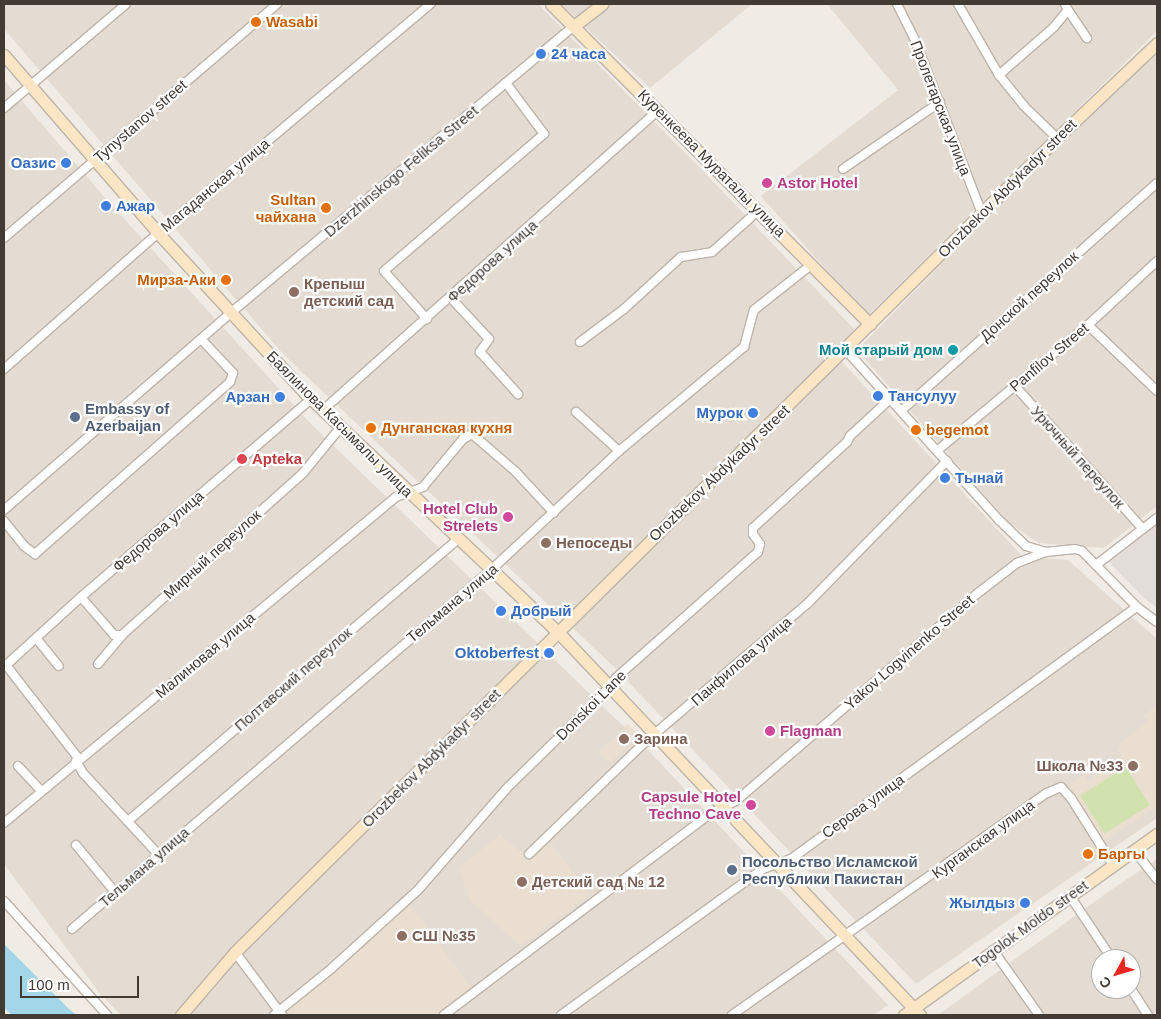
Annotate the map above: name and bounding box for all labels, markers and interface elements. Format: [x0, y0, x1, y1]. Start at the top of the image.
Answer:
place label: Wasabi [266, 13, 318, 31]
marker: Wasabi [250, 16, 262, 28]
street label: Пролетарская улица [907, 38, 975, 178]
place label: 24 часа [551, 45, 606, 63]
marker: 24 часа [535, 48, 547, 60]
street label: Tynystanov street [90, 76, 190, 166]
street label: Куренкеева Мураталы улица [635, 86, 789, 240]
street label: Dzerzhinskogo Feliksa Street [320, 101, 482, 241]
street label: Orozbekov Abdykadyr street [934, 115, 1080, 261]
street label: Магаданская улица [157, 134, 273, 236]
place label: Оазис [11, 154, 56, 172]
marker: Оазис [60, 157, 72, 169]
place label: Astor Hotel [777, 174, 858, 192]
marker: Astor Hotel [761, 177, 773, 189]
place label: Sultan чайхана [256, 190, 316, 225]
place label: Ажар [116, 197, 155, 215]
marker: Ажар [100, 200, 112, 212]
marker: Sultan чайхана [320, 202, 332, 214]
street label: Федорова улица [443, 216, 541, 306]
street label: Донской переулок [976, 247, 1082, 345]
place label: Мирза-Аки [137, 271, 216, 289]
marker: Мирза-Аки [220, 274, 232, 286]
place label: Крепыш детский сад [304, 274, 394, 309]
marker: Крепыш детский сад [288, 286, 300, 298]
street label: Panfilov Street [1006, 319, 1092, 395]
place label: Мой старый дом [819, 341, 943, 359]
marker: Мой старый дом [947, 344, 959, 356]
street label: Баялинова Касымалы улица [263, 347, 417, 501]
place label: Тансулуу [888, 387, 957, 405]
place label: Арзан [226, 388, 270, 406]
marker: Тансулуу [872, 390, 884, 402]
marker: Арзан [274, 391, 286, 403]
place label: Embassy of Azerbaijan [85, 399, 169, 434]
street label: Orozbekov Abdykadyr street [645, 401, 793, 545]
street label: Урючный переулок [1027, 402, 1129, 512]
place label: Мурок [697, 404, 743, 422]
marker: Мурок [747, 407, 759, 419]
marker: Embassy of Azerbaijan [69, 411, 81, 423]
place label: Дунганская кухня [381, 419, 512, 437]
place label: begemot [926, 421, 989, 439]
marker: Дунганская кухня [365, 422, 377, 434]
marker: begemot [910, 424, 922, 436]
place label: Apteka [252, 450, 302, 468]
marker: Apteka [236, 453, 248, 465]
place label: Тынай [955, 469, 1003, 487]
marker: Тынай [939, 472, 951, 484]
street label: Федорова улица [109, 487, 207, 575]
place label: Hotel Club Strelets [423, 499, 498, 534]
street label: Мирный переулок [160, 506, 264, 602]
marker: Hotel Club Strelets [502, 511, 514, 523]
place label: Непоседы [556, 534, 632, 552]
marker: Непоседы [540, 537, 552, 549]
street label: Тельмана улица [403, 560, 501, 646]
street label: Yakov Logvinenko Street [841, 591, 977, 713]
place label: Добрый [511, 602, 571, 620]
marker: Добрый [495, 605, 507, 617]
street label: Малиновая улица [152, 608, 258, 702]
street label: Панфилова улица [687, 613, 795, 709]
street label: Полтавский переулок [231, 623, 355, 735]
place label: Oktoberfest [455, 644, 539, 662]
marker: Oktoberfest [543, 647, 555, 659]
street label: Donskoi Lane [552, 666, 630, 744]
street label: Orozbekov Abdykadyr street [358, 685, 504, 831]
place label: Flagman [780, 722, 842, 740]
marker: Flagman [764, 725, 776, 737]
place label: Зарина [634, 730, 688, 748]
marker: Зарина [618, 733, 630, 745]
place label: Школа №33 [1036, 757, 1123, 775]
marker: Школа №33 [1127, 760, 1139, 772]
street label: Серова улица [818, 770, 908, 842]
place label: Capsule Hotel Techno Cave [641, 787, 741, 822]
street label: Курганская улица [928, 796, 1038, 882]
marker: Capsule Hotel Techno Cave [745, 799, 757, 811]
street label: Тельмана улица [95, 823, 193, 911]
place label: Баргы [1098, 845, 1145, 863]
marker: Баргы [1082, 848, 1094, 860]
place label: Посольство Исламской Республики Пакистан [742, 852, 918, 887]
marker: Посольство Исламской Республики Пакистан [726, 864, 738, 876]
place label: Детский сад № 12 [532, 873, 665, 891]
marker: Детский сад № 12 [516, 876, 528, 888]
street label: Togolok Moldo street [969, 876, 1091, 972]
place label: Жылдыз [949, 894, 1015, 912]
marker: Жылдыз [1019, 897, 1031, 909]
place label: СШ №35 [412, 927, 475, 945]
marker: СШ №35 [396, 930, 408, 942]
north arrow [1091, 949, 1141, 999]
scale bar [22, 966, 141, 998]
text: С [1096, 974, 1115, 992]
text: 100 m [28, 976, 70, 993]

